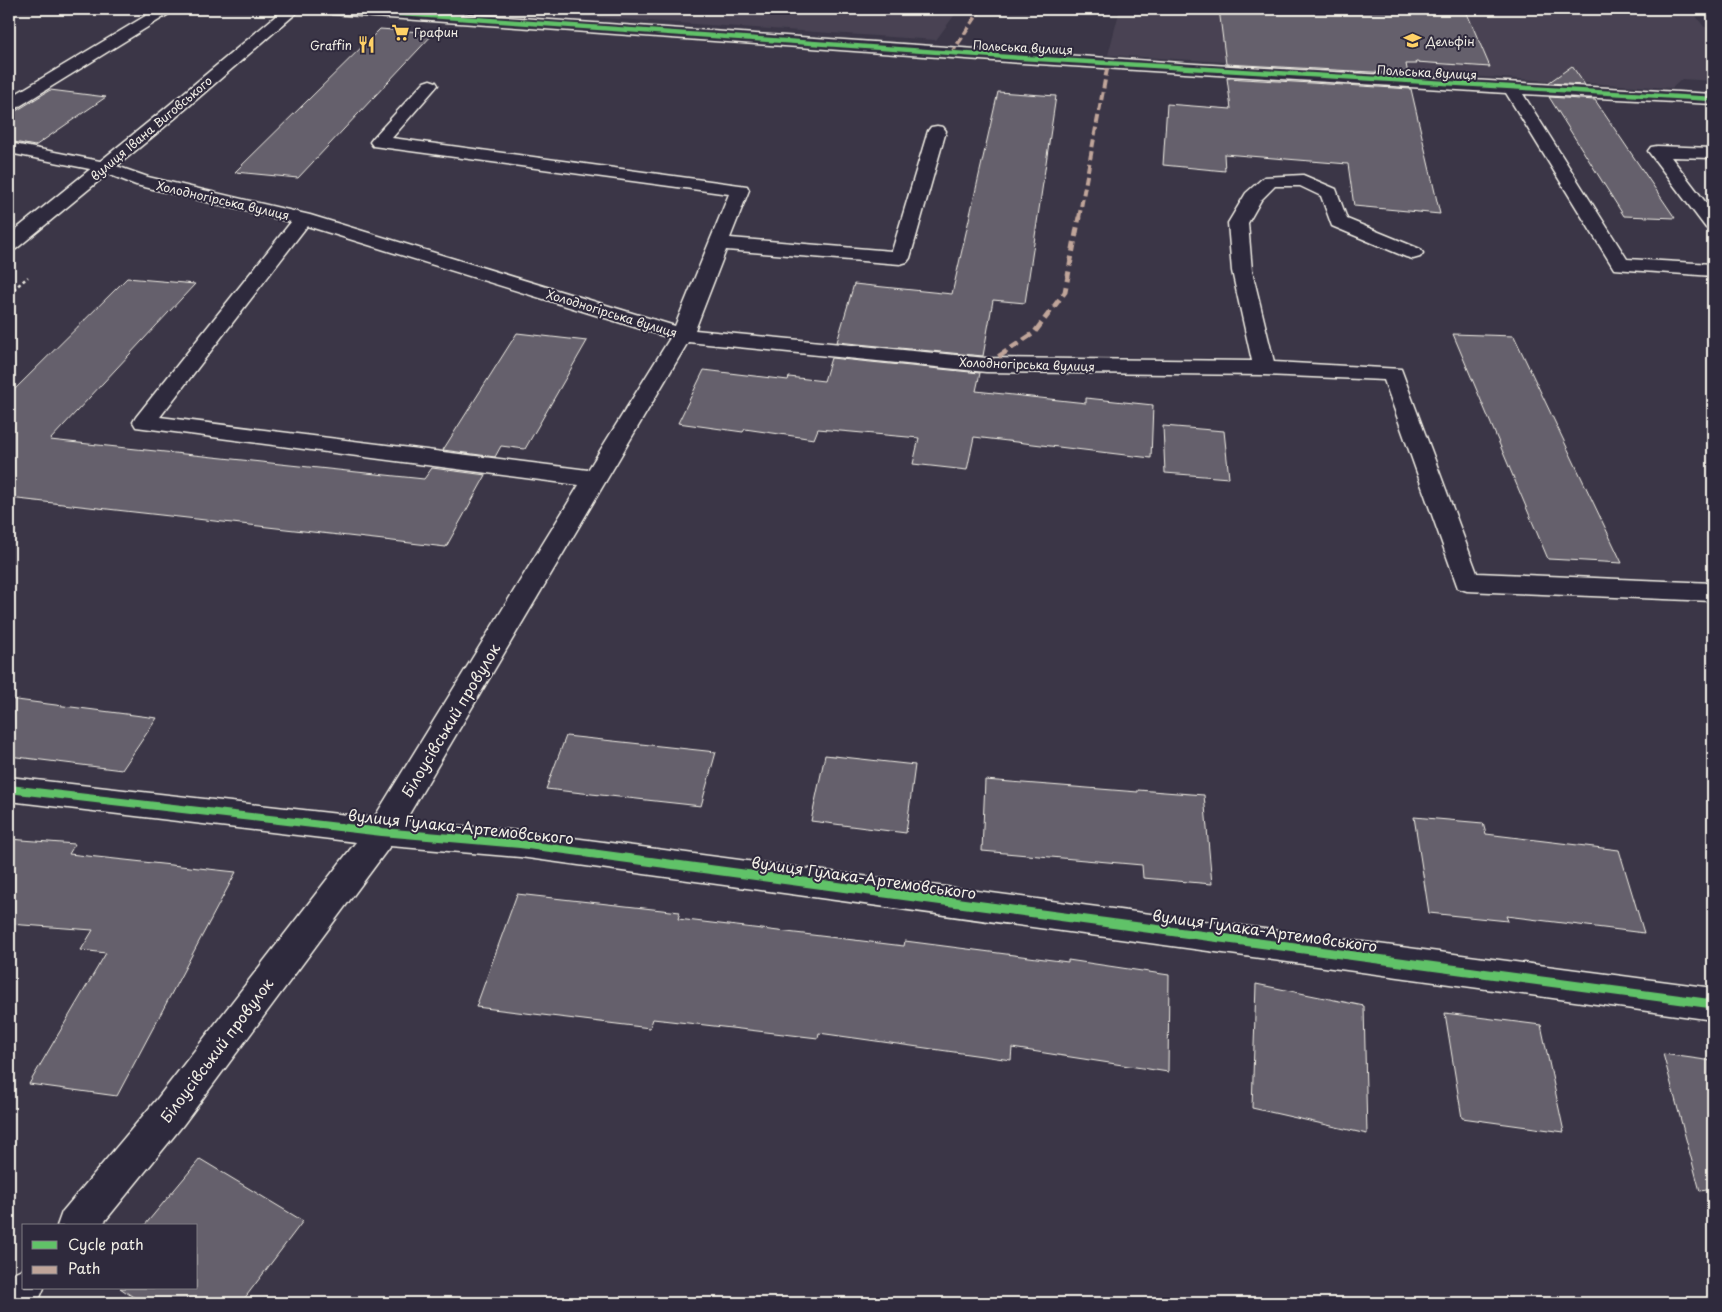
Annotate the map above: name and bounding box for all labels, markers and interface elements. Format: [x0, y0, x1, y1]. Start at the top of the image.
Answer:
supermarket icon: Графин [390, 22, 410, 42]
place label: Графин [414, 23, 458, 41]
school or university icon: Дельфін [1402, 31, 1422, 51]
place label: Дельфін [1425, 32, 1475, 50]
restaurant icon: Graffin [356, 35, 376, 55]
street label: Польська вулиця [972, 35, 1074, 59]
place label: Graffin [310, 36, 352, 54]
street label: Польська вулиця [1376, 60, 1478, 84]
street label: вулиця Івана Виговського [86, 71, 216, 184]
street label: Холодногірська вулиця [155, 176, 291, 224]
street label: Холодногірська вулиця [544, 285, 680, 341]
street label: Холодногірська вулиця [959, 353, 1095, 375]
street label: Білоусівський провулок [395, 639, 505, 801]
street label: вулиця Гулака-Артемовського [347, 803, 575, 849]
street label: вулиця Гулака-Артемовського [750, 850, 978, 904]
street label: вулиця Гулака-Артемовського [1151, 903, 1379, 957]
street label: Білоусівський провулок [154, 973, 278, 1127]
legend [22, 1224, 198, 1290]
text: Cycle path [68, 1232, 144, 1255]
text: Path [68, 1256, 100, 1279]

